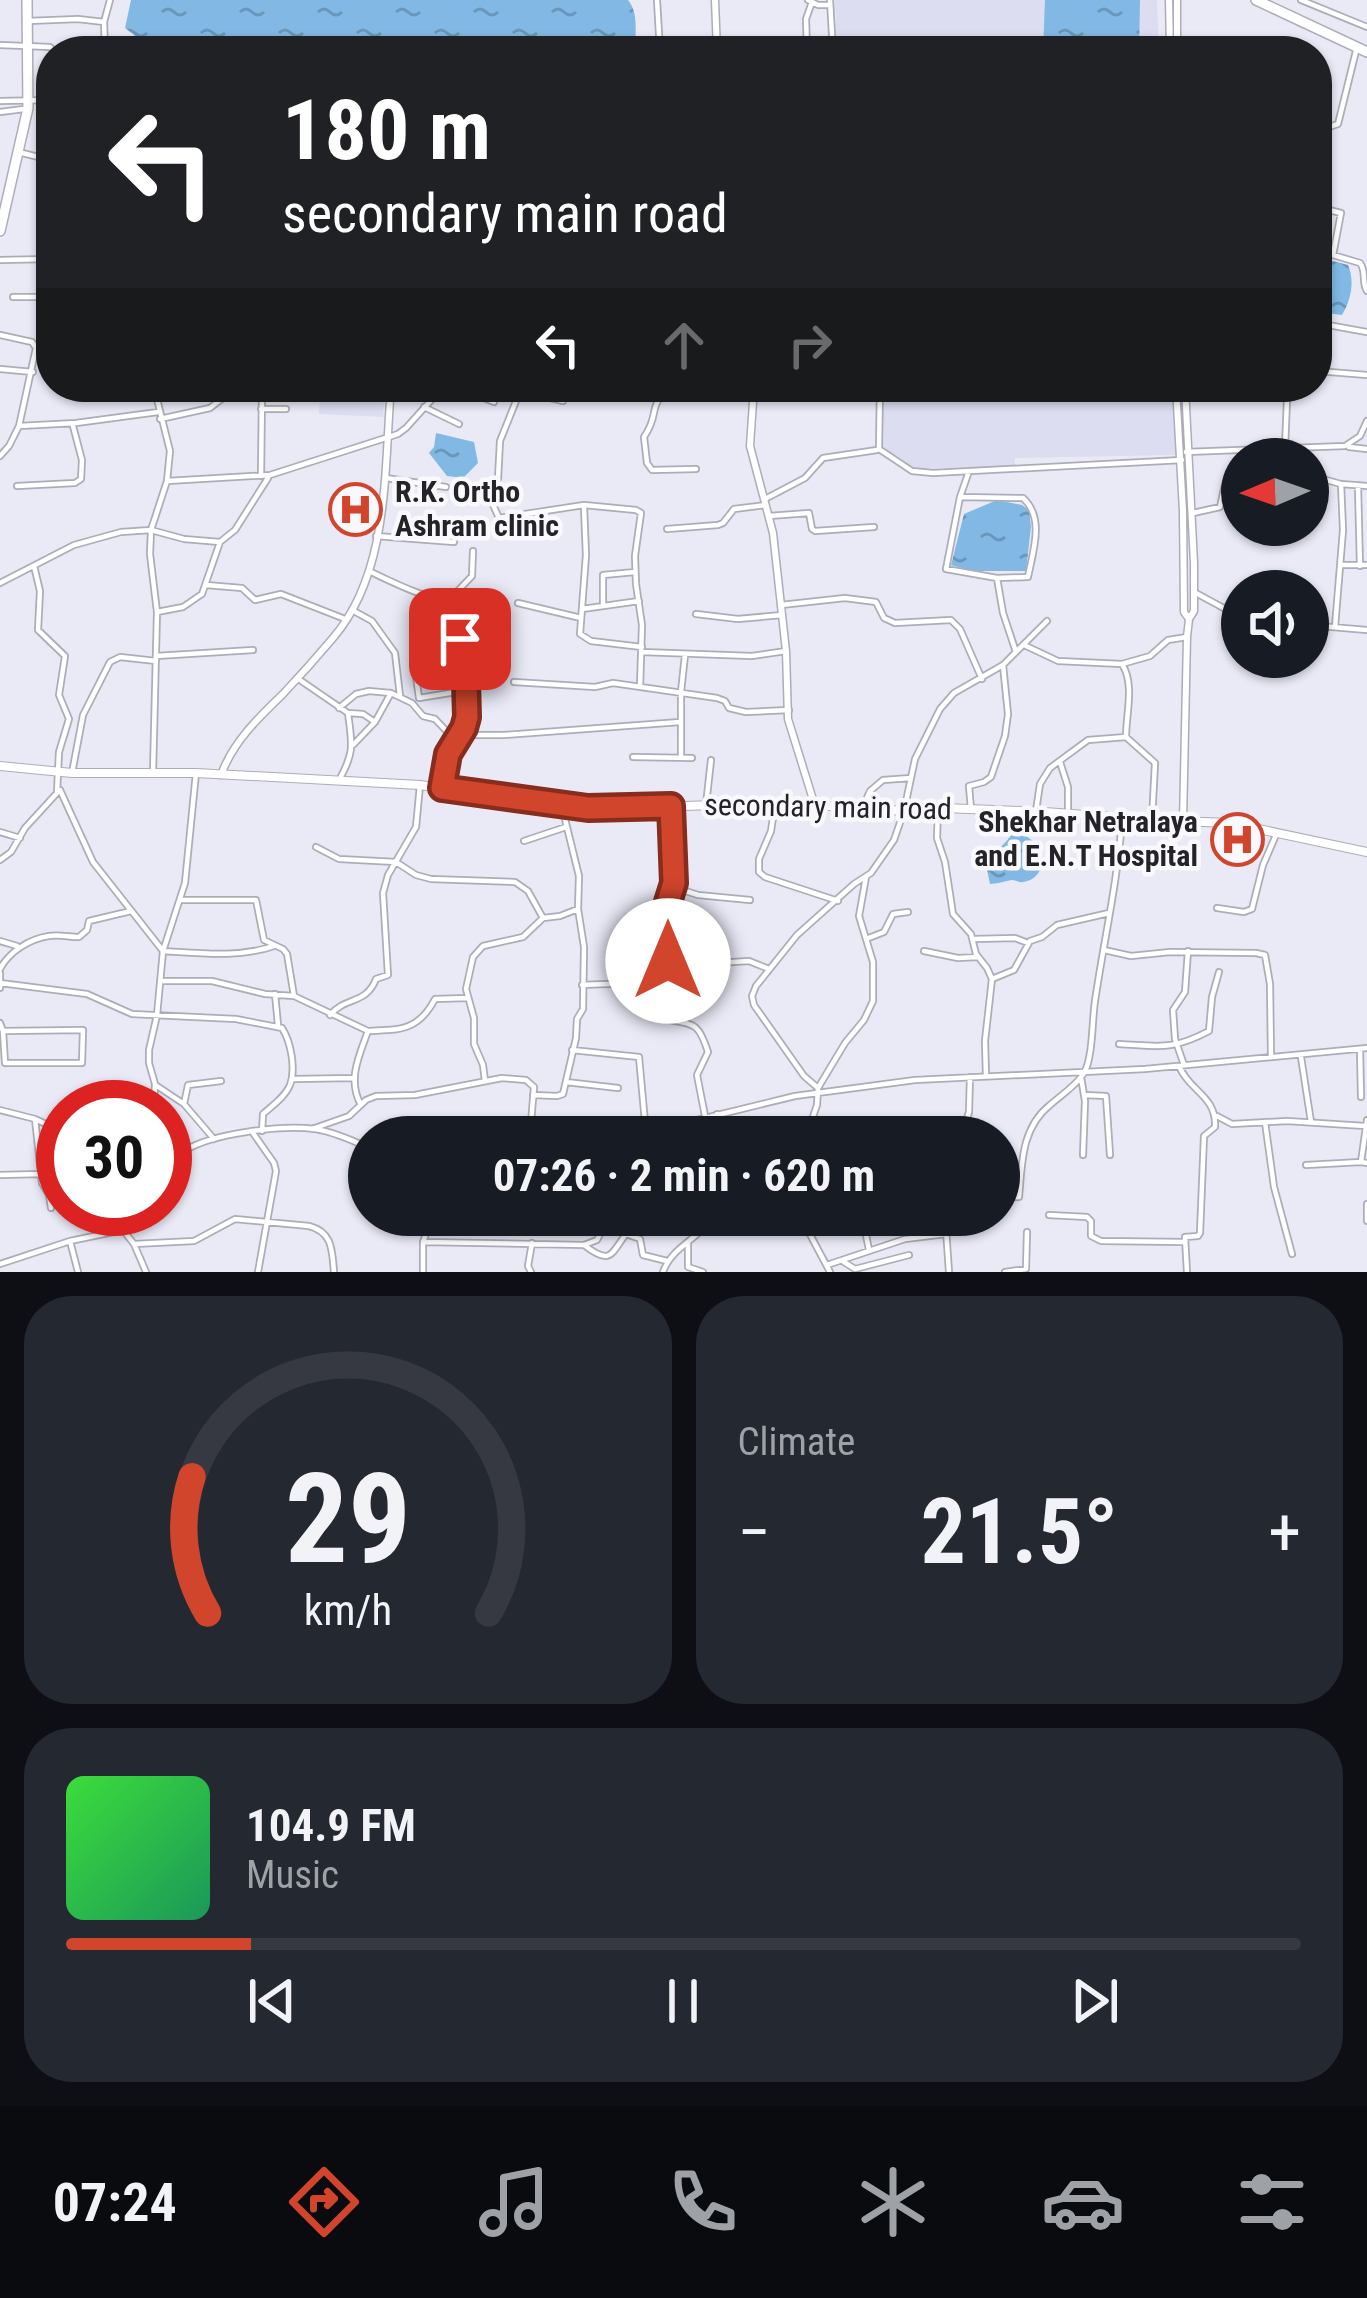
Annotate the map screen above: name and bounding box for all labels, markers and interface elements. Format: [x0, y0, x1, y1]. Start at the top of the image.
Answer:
text: 180 m [282, 81, 491, 180]
icon: left [84, 84, 240, 240]
text: secondary main road [282, 182, 728, 245]
icon: left [525, 312, 591, 378]
icon: ahead [651, 312, 717, 378]
icon: right [777, 312, 843, 378]
north arrow [1221, 438, 1329, 546]
map controls [1221, 438, 1329, 678]
place label: R.K. Ortho Ashram clinic [395, 474, 559, 543]
hospital icon: R.K. Ortho Ashram clinic [328, 481, 384, 537]
button: sound [1221, 570, 1329, 678]
pin [409, 588, 511, 690]
icon: arrive [427, 606, 493, 672]
street label: secondary main road [704, 787, 952, 826]
place label: Shekhar Netralaya and E.N.T Hospital [974, 804, 1198, 873]
hospital icon: Shekhar Netralaya and E.N.T Hospital [1209, 811, 1265, 867]
position arrow [605, 898, 731, 1024]
speed limit sign: 30 [36, 1080, 192, 1236]
text: 07:26 · 2 min · 620 m [493, 1149, 875, 1202]
text: Climate [738, 1419, 855, 1465]
text: 29 [285, 1446, 411, 1592]
text: 21.5° [921, 1480, 1118, 1585]
text: − [738, 1494, 771, 1571]
text: + [1268, 1494, 1301, 1571]
text: km/h [304, 1585, 392, 1635]
text: 104.9 FM [246, 1799, 416, 1852]
text: Music [246, 1852, 339, 1898]
icon: previous [239, 1968, 305, 2034]
icon: pause [650, 1968, 716, 2034]
icon: next [1062, 1968, 1128, 2034]
icon: directions [282, 2160, 366, 2244]
icon: music [472, 2160, 556, 2244]
icon: phone [661, 2160, 745, 2244]
icon: climate [851, 2160, 935, 2244]
icon: car [1041, 2160, 1125, 2244]
icon: filters [1230, 2160, 1314, 2244]
text: 07:24 [53, 2171, 177, 2234]

